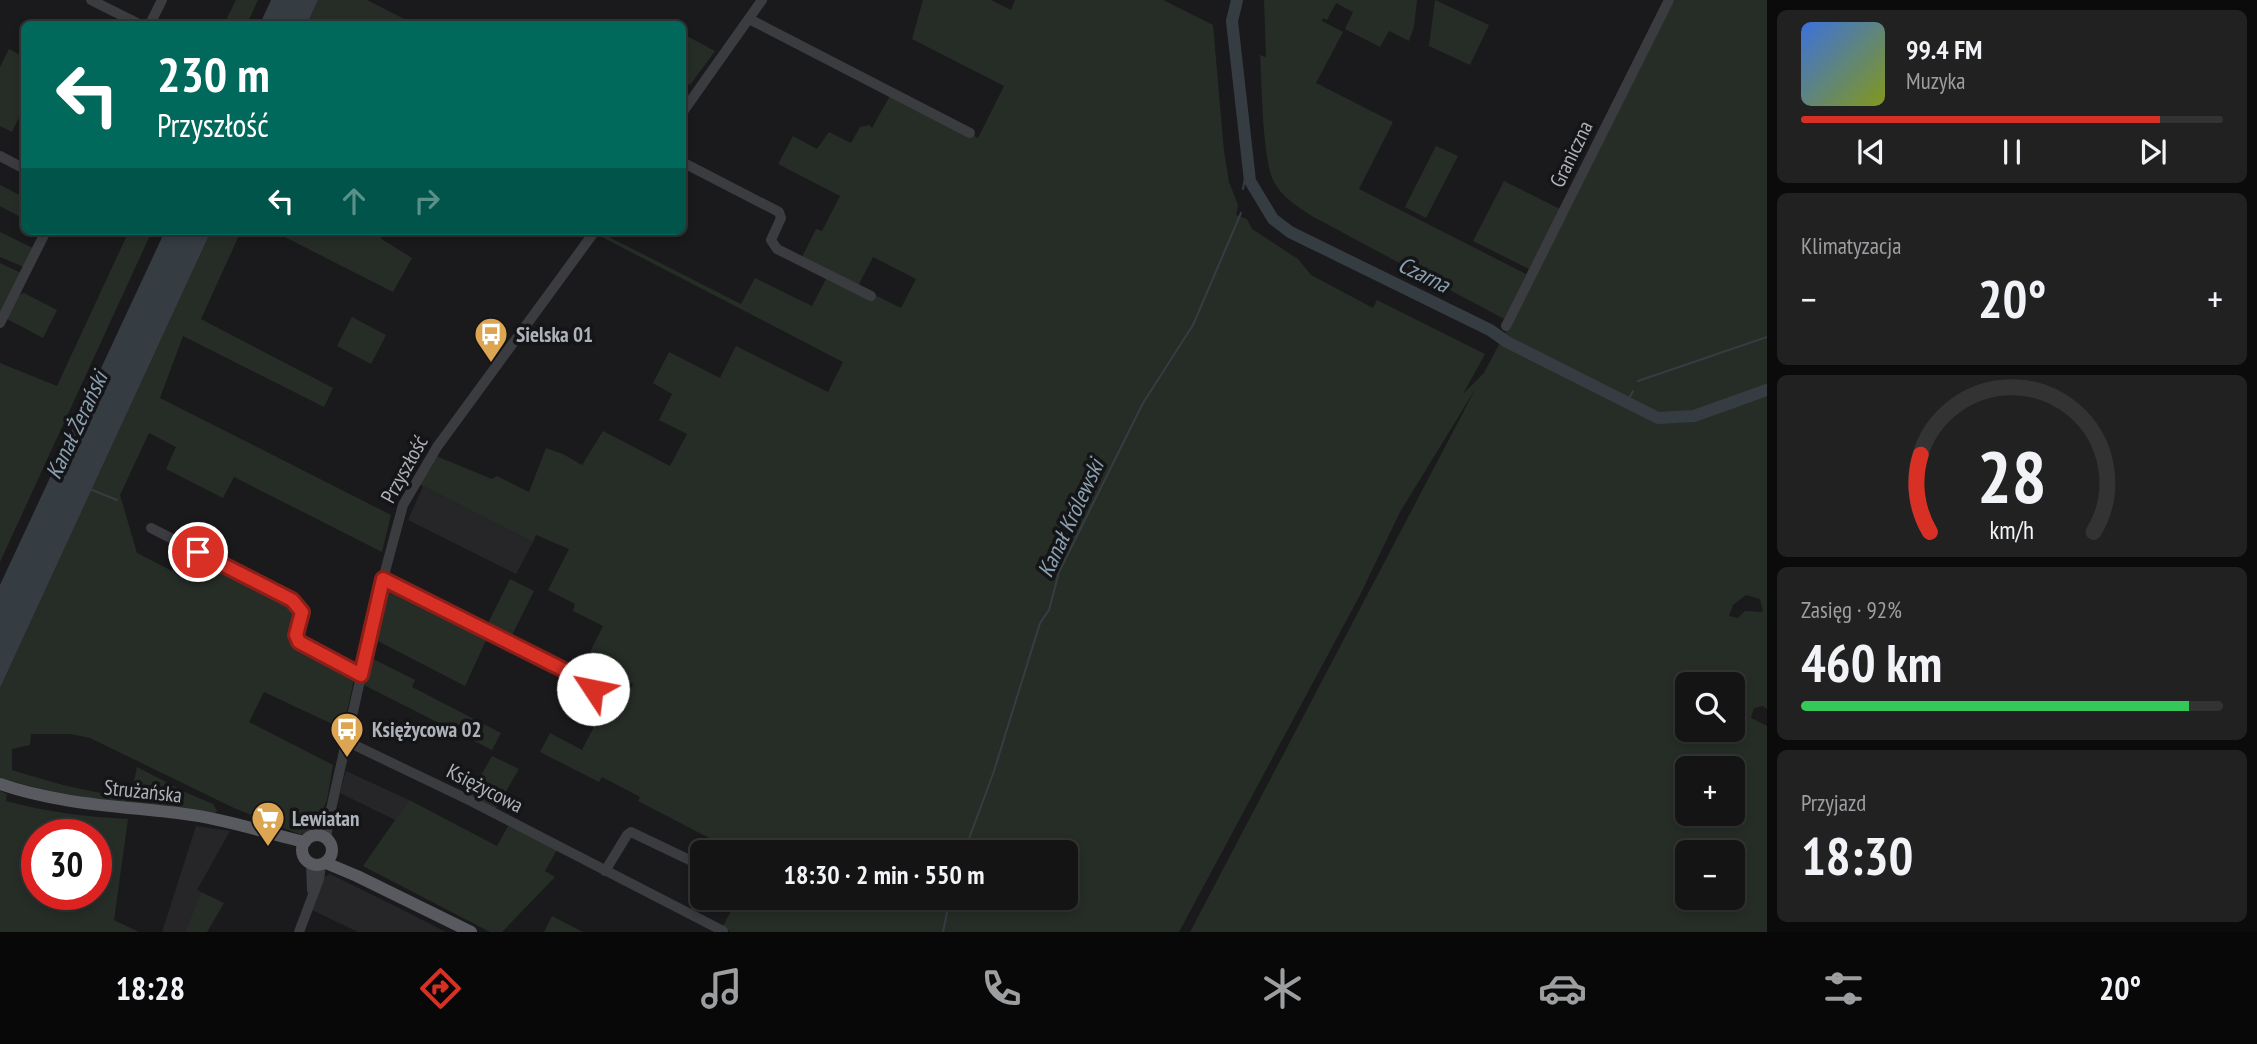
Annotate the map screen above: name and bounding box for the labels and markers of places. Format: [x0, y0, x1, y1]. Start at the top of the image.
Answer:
bus stop icon: Sielska 01 [472, 315, 510, 364]
place label: Sielska 01 [516, 321, 593, 348]
pin [168, 522, 228, 582]
bus stop icon: Księżycowa 02 [328, 710, 366, 759]
place label: Księżycowa 02 [372, 716, 482, 743]
supermarket icon: Lewiatan [249, 799, 287, 848]
place label: Lewiatan [292, 805, 359, 832]

